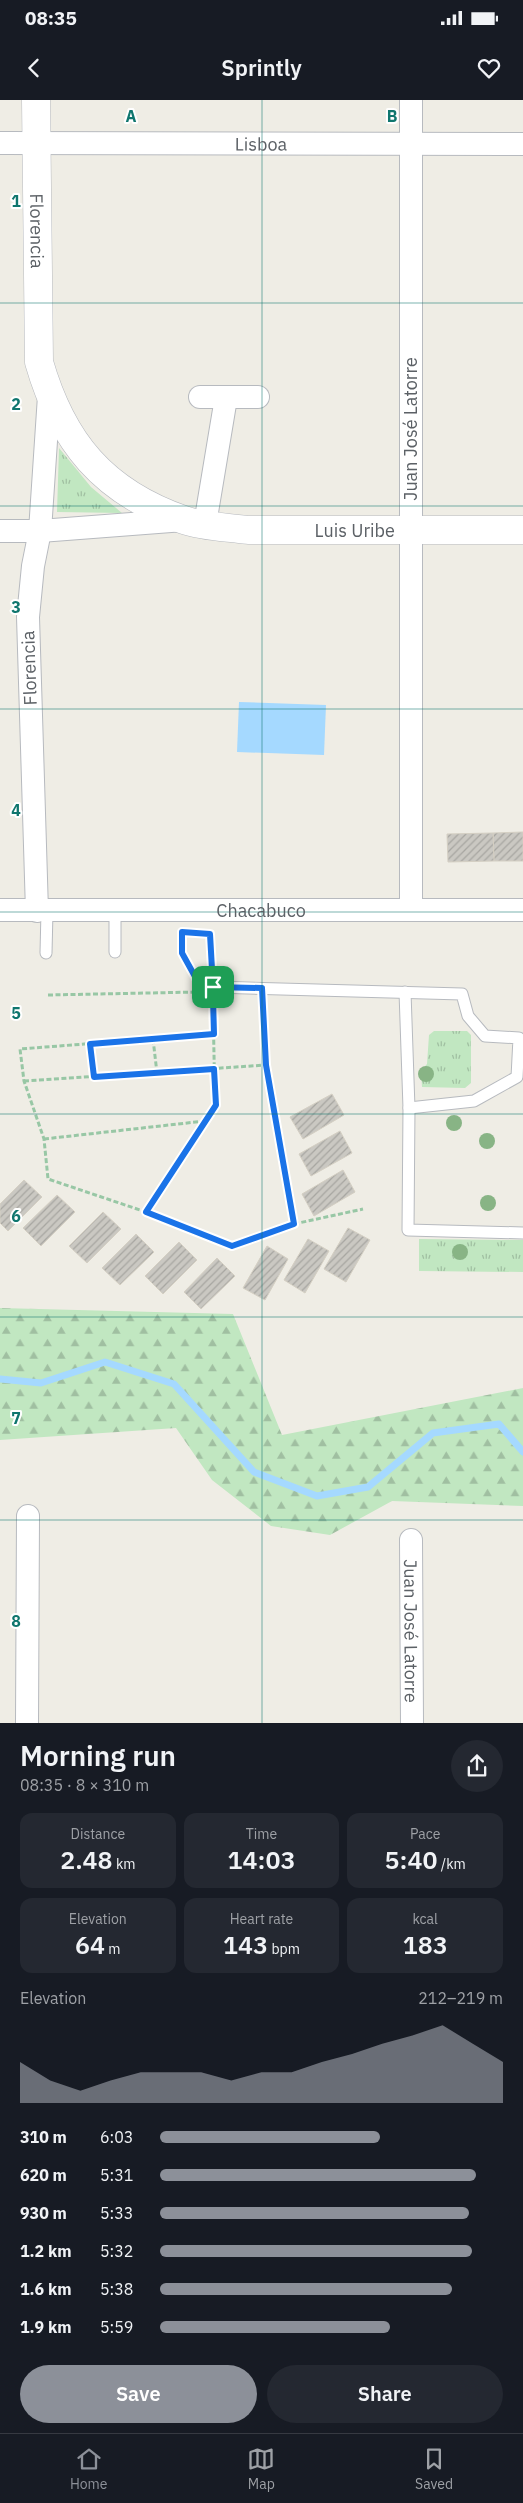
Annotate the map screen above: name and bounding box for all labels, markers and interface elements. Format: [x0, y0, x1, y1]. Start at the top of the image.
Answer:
text: 08:35 [25, 6, 77, 30]
text: Sprintly [221, 53, 302, 82]
icon: back [20, 54, 48, 82]
icon: heart [475, 54, 503, 82]
text: A [126, 106, 137, 126]
text: B [387, 106, 398, 126]
street label: Lisboa [235, 132, 288, 155]
text: 1 [11, 191, 21, 211]
street label: Florencia [26, 193, 49, 269]
street label: Juan José Latorre [399, 357, 422, 501]
text: 2 [11, 394, 21, 414]
street label: Luis Uribe [315, 519, 395, 542]
text: 3 [11, 597, 21, 617]
street label: Florencia [16, 630, 42, 706]
text: 4 [11, 800, 21, 820]
street label: Chacabuco [216, 899, 306, 922]
pin [192, 966, 234, 1008]
icon: arrive [199, 973, 227, 1001]
text: 5 [11, 1003, 21, 1023]
text: 6 [11, 1206, 21, 1226]
text: 7 [11, 1408, 21, 1428]
street label: Juan José Latorre [400, 1559, 423, 1703]
text: 8 [11, 1611, 21, 1631]
text: Morning run [20, 1737, 176, 1774]
button: share [451, 1740, 503, 1792]
text: 08:35 · 8 × 310 m [20, 1775, 149, 1795]
text: Distance [71, 1825, 125, 1843]
text: Time [246, 1825, 277, 1843]
text: Pace [410, 1825, 440, 1843]
text: 2.48 [60, 1843, 113, 1876]
text: 14:03 [228, 1843, 295, 1876]
text: 5:40 [385, 1843, 438, 1876]
text: km [113, 1855, 136, 1873]
text: /km [438, 1855, 466, 1873]
text: Elevation [69, 1910, 127, 1928]
text: Heart rate [230, 1910, 293, 1928]
text: kcal [412, 1910, 438, 1928]
text: 64 [75, 1928, 105, 1961]
text: 143 [223, 1928, 268, 1961]
text: 183 [403, 1928, 448, 1961]
text: m [105, 1940, 121, 1958]
text: bpm [268, 1940, 300, 1958]
text: Elevation [20, 1988, 86, 2008]
text: 212–219 m [418, 1988, 503, 2008]
text: 310 m [20, 2127, 67, 2147]
text: 6:03 [100, 2127, 133, 2147]
text: 620 m [20, 2165, 67, 2185]
text: 5:31 [100, 2165, 133, 2185]
text: 930 m [20, 2203, 67, 2223]
text: 5:33 [100, 2203, 133, 2223]
text: 1.2 km [20, 2241, 71, 2261]
text: 5:32 [100, 2241, 133, 2261]
text: 1.6 km [20, 2279, 71, 2299]
text: 5:38 [100, 2279, 133, 2299]
text: 1.9 km [20, 2317, 71, 2337]
text: 5:59 [100, 2317, 133, 2337]
button: Save [20, 2365, 257, 2423]
button: Share [267, 2365, 503, 2423]
tab: Home [70, 2445, 108, 2493]
tab: Map [247, 2445, 275, 2493]
tab: Saved [415, 2445, 453, 2493]

